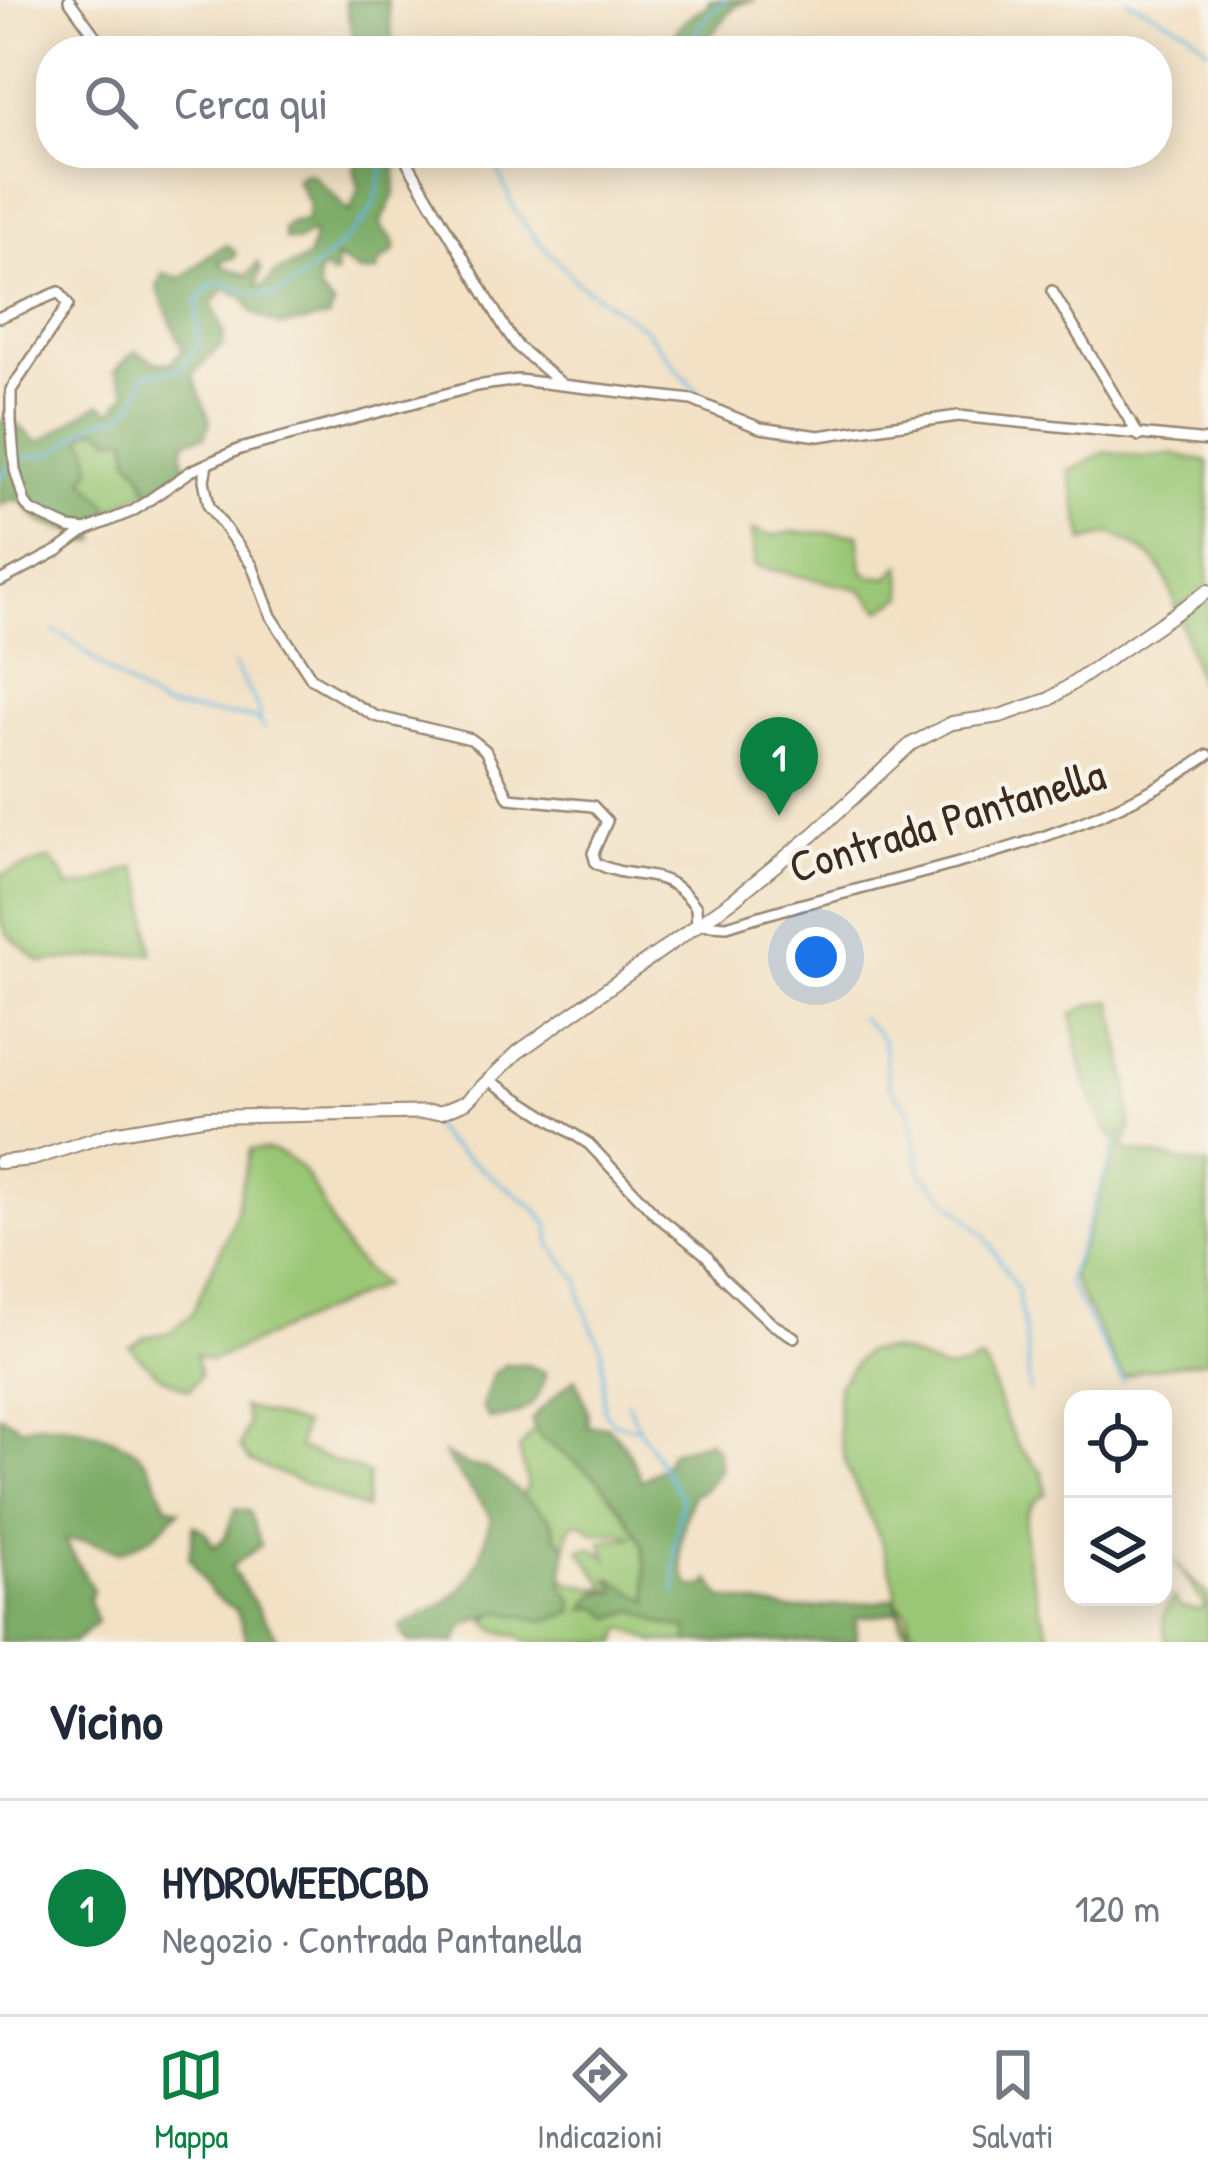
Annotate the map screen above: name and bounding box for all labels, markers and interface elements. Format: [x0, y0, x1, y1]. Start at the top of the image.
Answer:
search box [36, 36, 1172, 168]
icon: search [78, 69, 144, 135]
text: Cerca qui [174, 72, 328, 133]
pin: 1 [740, 717, 818, 816]
street label: Contrada Pantanella [782, 743, 1112, 897]
your location [786, 927, 846, 987]
map controls [1064, 1390, 1172, 1606]
button: locate [1064, 1390, 1172, 1498]
button: layers [1064, 1498, 1172, 1606]
text: Vicino [48, 1686, 163, 1755]
text: HYDROWEEDCBD [162, 1851, 428, 1912]
text: 1 [80, 1881, 94, 1934]
text: 120 m [1075, 1881, 1160, 1934]
text: Negozio · Contrada Pantanella [162, 1912, 582, 1965]
tab: Mappa [154, 2042, 228, 2158]
tab: Indicazioni [537, 2042, 663, 2158]
tab: Salvati [972, 2042, 1054, 2158]

